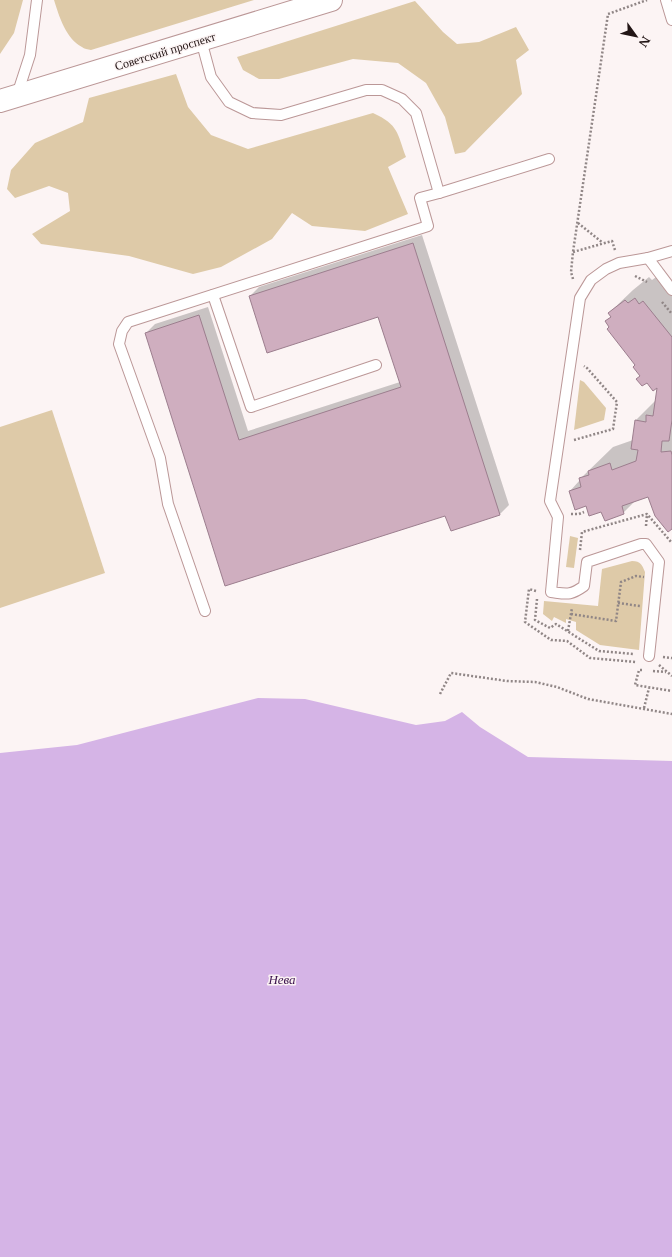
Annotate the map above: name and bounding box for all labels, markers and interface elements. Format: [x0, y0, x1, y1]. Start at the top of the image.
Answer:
north arrow [616, 16, 656, 56]
street label: Советский проспект [113, 28, 218, 73]
text: N [635, 33, 653, 50]
water label: Нева [267, 971, 296, 988]

